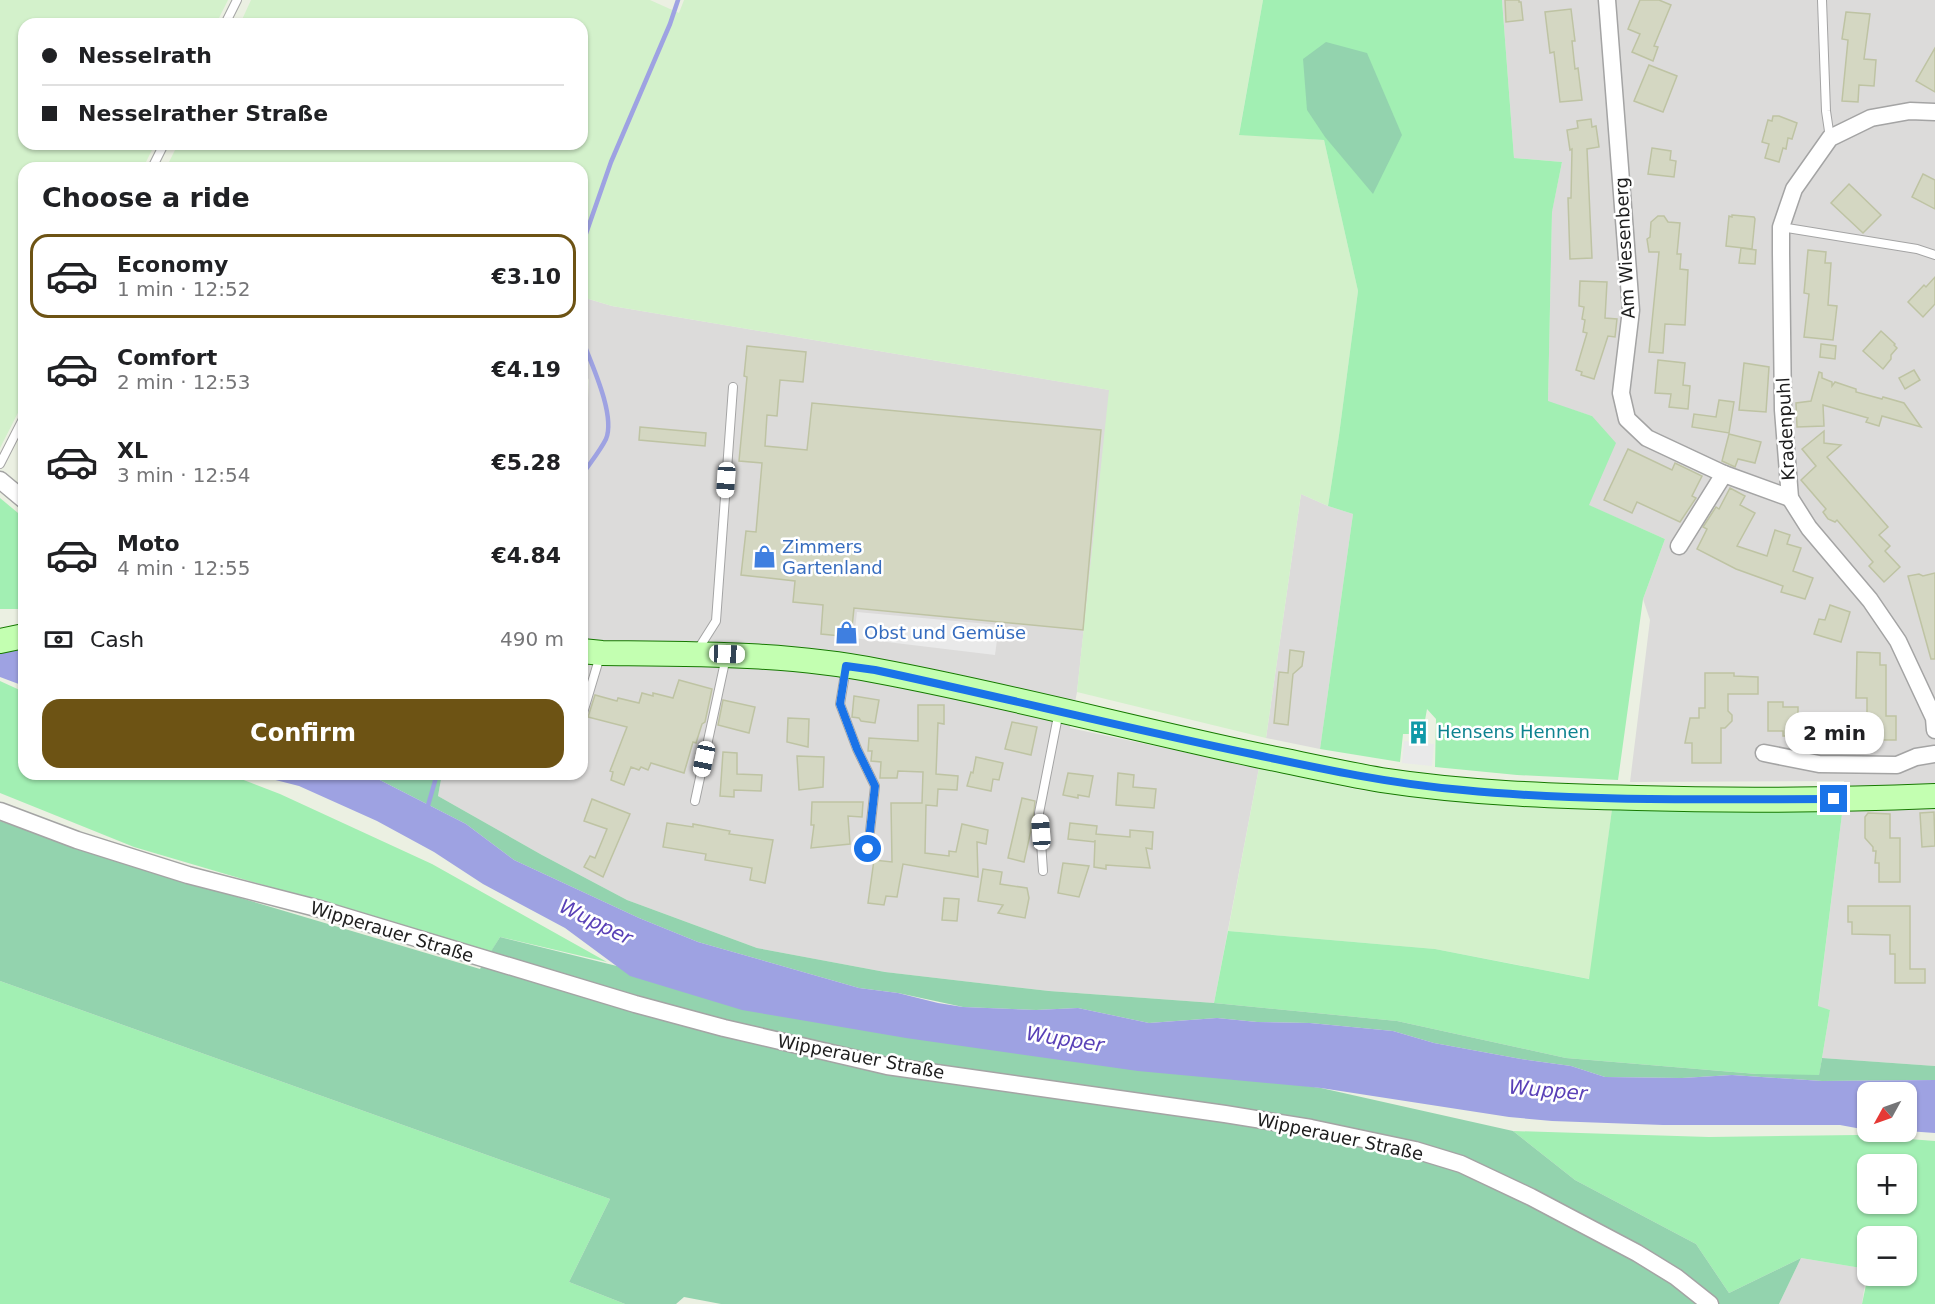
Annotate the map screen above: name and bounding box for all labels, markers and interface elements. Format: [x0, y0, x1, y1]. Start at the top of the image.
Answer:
text: Nesselrath [78, 43, 212, 68]
text: Nesselrather Straße [78, 101, 328, 126]
street label: Am Wiesenberg [1610, 177, 1639, 319]
text: Choose a ride [42, 182, 250, 213]
icon: car [45, 249, 99, 303]
text: Economy [117, 252, 228, 277]
text: €3.10 [491, 264, 561, 289]
text: 1 min · 12:52 [117, 277, 251, 301]
icon: car [45, 342, 99, 396]
text: Comfort [117, 345, 217, 370]
text: €4.19 [491, 357, 561, 382]
text: 2 min · 12:53 [117, 370, 251, 394]
street label: Kradenpuhl [1772, 377, 1799, 481]
icon: car [45, 435, 99, 489]
text: XL [117, 438, 148, 463]
text: €5.28 [491, 450, 561, 475]
car [716, 461, 736, 499]
text: 3 min · 12:54 [117, 463, 251, 487]
icon: car [45, 528, 99, 582]
text: Moto [117, 531, 180, 556]
place label: Zimmers Gartenland [782, 536, 883, 578]
text: €4.84 [491, 543, 561, 568]
shop icon: Zimmers Gartenland [751, 544, 777, 570]
text: 4 min · 12:55 [117, 556, 251, 580]
shop icon: Obst und Gemüse [833, 620, 859, 646]
place label: Obst und Gemüse [864, 622, 1026, 643]
icon: cash [42, 623, 75, 656]
text: Cash [90, 627, 144, 652]
text: 490 m [500, 627, 564, 651]
car [709, 644, 745, 664]
button: Confirm [42, 699, 564, 768]
callout: 2 min [1784, 712, 1884, 754]
building icon: Hensens Hennen [1406, 719, 1432, 745]
place label: Hensens Hennen [1437, 721, 1590, 742]
text: 2 min [1803, 721, 1866, 745]
car [691, 740, 717, 778]
route end [1820, 785, 1847, 812]
car [1031, 813, 1051, 851]
route start [854, 835, 881, 862]
water label: Wupper [556, 894, 638, 951]
street label: Wipperauer Straße [308, 897, 476, 966]
water label: Wupper [1024, 1021, 1107, 1057]
street label: Wipperauer Straße [776, 1030, 946, 1083]
water label: Wupper [1508, 1075, 1590, 1106]
north arrow [1857, 1082, 1917, 1142]
map controls [1857, 1082, 1917, 1286]
street label: Wipperauer Straße [1255, 1109, 1425, 1164]
button: + [1857, 1154, 1917, 1214]
button: − [1857, 1226, 1917, 1286]

